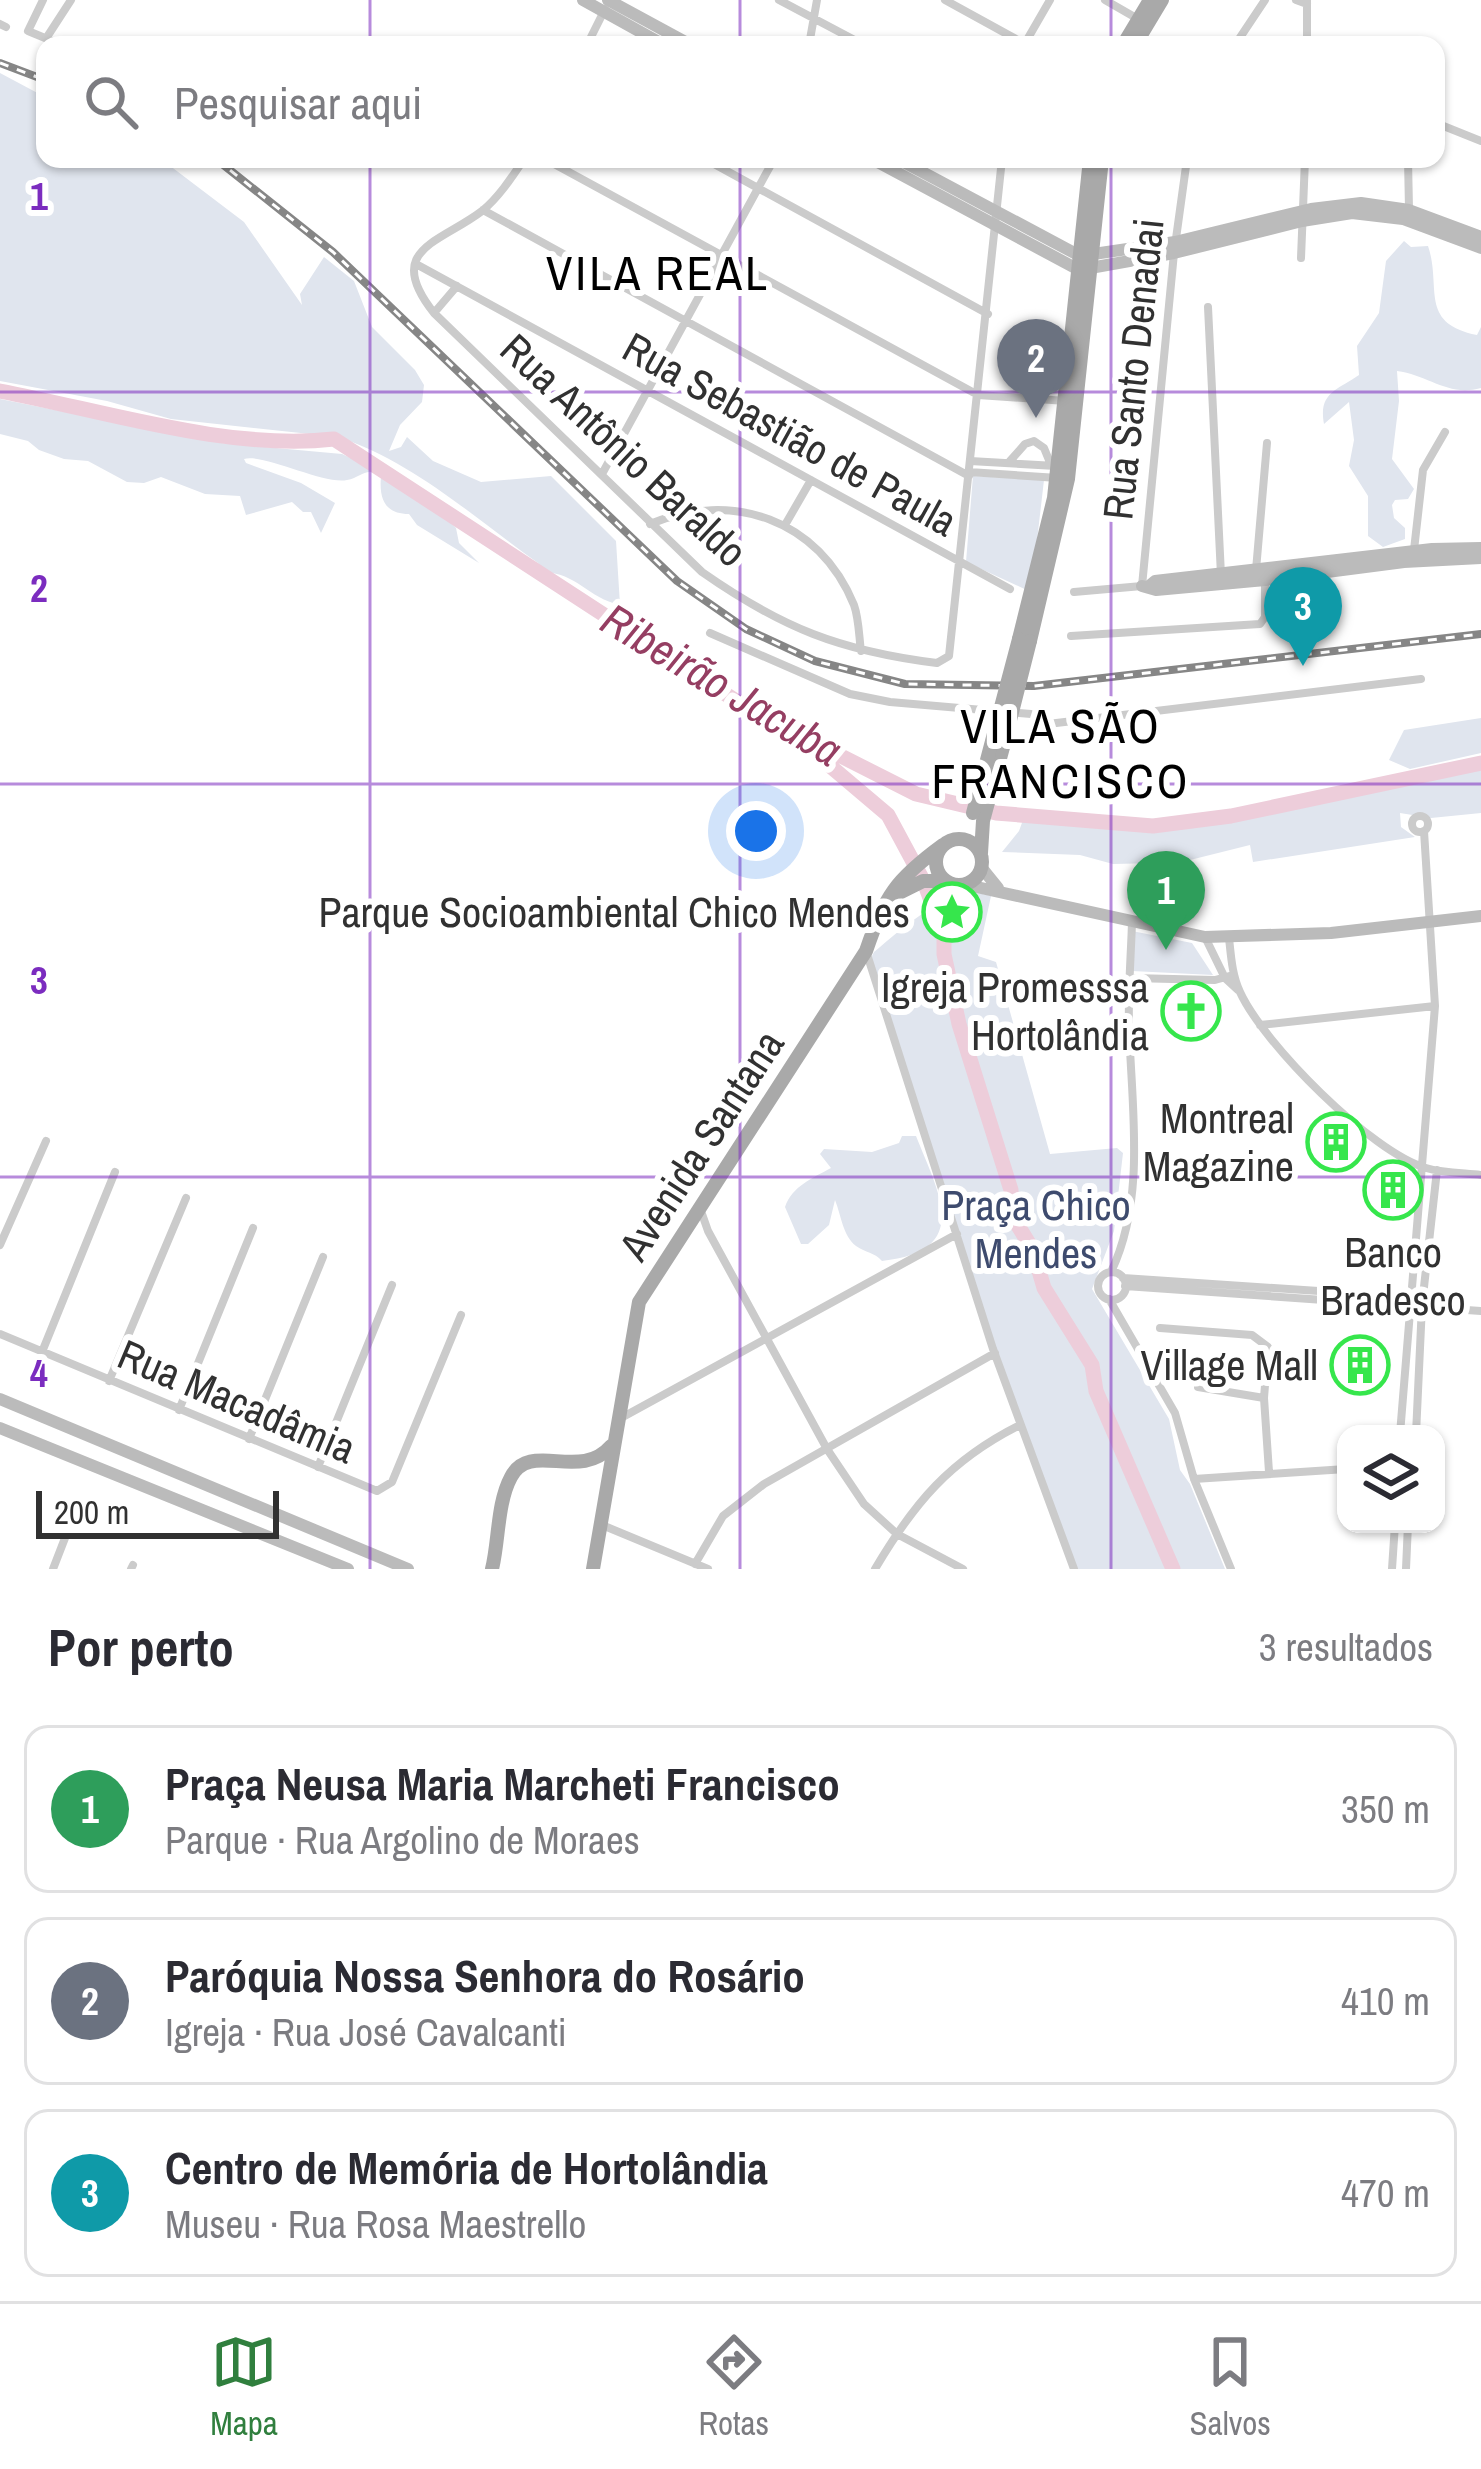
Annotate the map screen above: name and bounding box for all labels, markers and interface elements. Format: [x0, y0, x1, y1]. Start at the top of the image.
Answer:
search box [36, 36, 1445, 168]
icon: search [78, 69, 144, 135]
text: Pesquisar aqui [174, 72, 422, 133]
text: 1 [30, 170, 48, 222]
street label: Rua Santo Denadai [1089, 216, 1177, 522]
district label: VILA REAL [546, 240, 770, 305]
street label: Rua Sebastião de Paula [613, 319, 967, 549]
pin: 2 [997, 319, 1075, 418]
street label: Rua Antônio Baraldo [489, 321, 759, 579]
text: 2 [30, 562, 48, 614]
pin: 3 [1264, 567, 1342, 666]
water label: Ribeirão Jacuba [590, 588, 854, 780]
district label: VILA SÃO FRANCISCO [932, 693, 1190, 813]
your location [726, 801, 786, 861]
pin: 1 [1127, 851, 1205, 950]
place icon: Parque Socioambiental Chico Mendes [921, 881, 983, 943]
place label: Parque Socioambiental Chico Mendes [318, 884, 910, 940]
text: 3 [30, 954, 48, 1006]
place label: Igreja Promesssa Hortolândia [881, 959, 1149, 1063]
church icon: Igreja Promesssa Hortolândia [1160, 980, 1222, 1042]
street label: Avenida Santana [605, 1019, 796, 1272]
place label: Montreal Magazine [1143, 1090, 1294, 1194]
building icon: Montreal Magazine [1305, 1111, 1367, 1173]
building icon: Banco Bradesco [1362, 1159, 1424, 1221]
park label: Praça Chico Mendes [941, 1177, 1131, 1281]
place label: Banco Bradesco [1320, 1224, 1466, 1328]
street label: Rua Macadâmia [110, 1326, 364, 1476]
building icon: Village Mall [1329, 1334, 1391, 1396]
place label: Village Mall [1141, 1337, 1318, 1393]
text: 4 [30, 1347, 48, 1399]
map controls [1337, 1425, 1445, 1533]
button: layers [1337, 1425, 1445, 1533]
scale bar [36, 1485, 279, 1538]
text: 200 m [54, 1490, 129, 1534]
text: Por perto [48, 1613, 234, 1682]
text: 3 resultados [1259, 1621, 1433, 1673]
text: Praça Neusa Maria Marcheti Francisco [165, 1753, 840, 1814]
text: 1 [81, 1783, 99, 1835]
text: 350 m [1341, 1783, 1430, 1835]
text: Parque · Rua Argolino de Moraes [165, 1814, 640, 1866]
text: Paróquia Nossa Senhora do Rosário [165, 1945, 805, 2006]
text: 2 [81, 1975, 99, 2027]
text: 410 m [1341, 1975, 1430, 2027]
text: Igreja · Rua José Cavalcanti [165, 2006, 567, 2058]
text: Centro de Memória de Hortolândia [165, 2137, 768, 2198]
text: 3 [81, 2167, 99, 2219]
text: 470 m [1341, 2167, 1430, 2219]
text: Museu · Rua Rosa Maestrello [165, 2198, 586, 2250]
tab: Mapa [210, 2329, 278, 2445]
tab: Rotas [698, 2329, 769, 2445]
tab: Salvos [1190, 2329, 1271, 2445]

